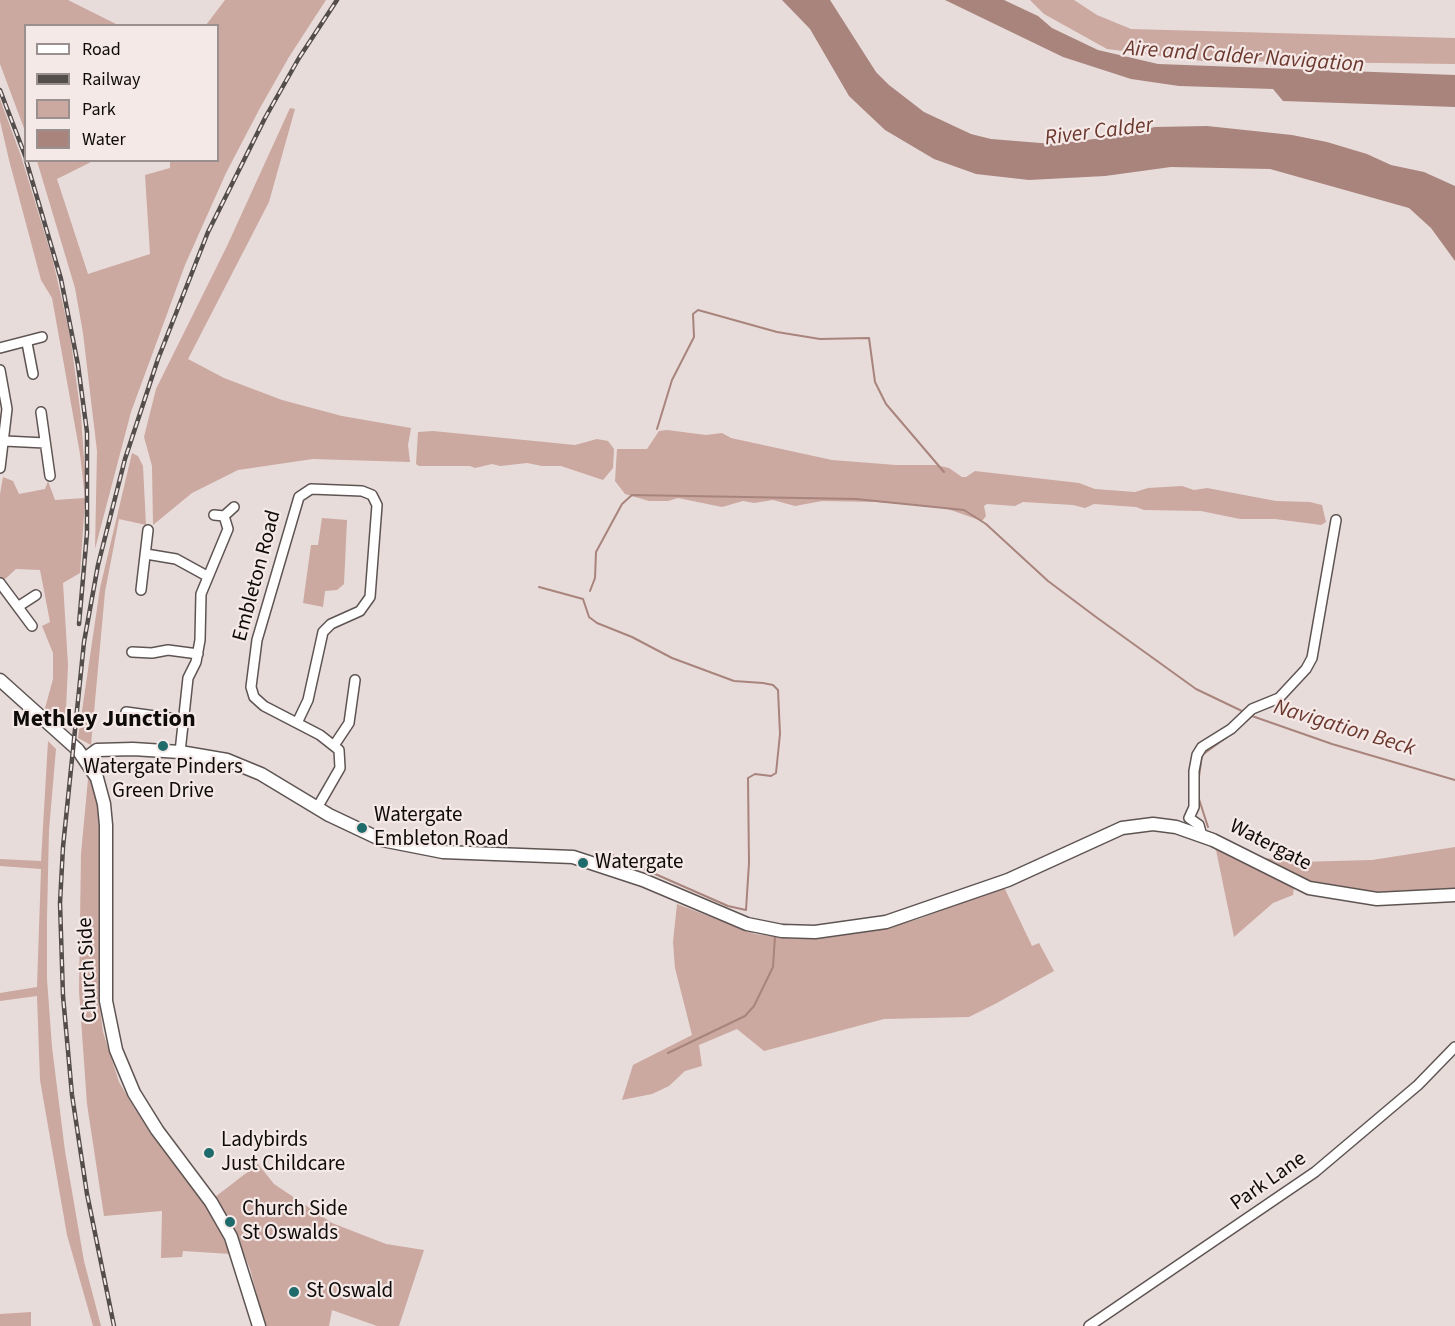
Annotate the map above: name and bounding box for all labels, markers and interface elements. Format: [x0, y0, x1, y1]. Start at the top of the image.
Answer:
legend [24, 24, 219, 162]
water label: Aire and Calder Navigation [1123, 36, 1365, 80]
text: Road [82, 37, 121, 62]
text: Railway [82, 67, 141, 92]
text: Park [82, 97, 116, 122]
water label: River Calder [1043, 113, 1155, 153]
text: Water [82, 127, 126, 152]
street label: Embleton Road [228, 508, 288, 644]
water label: Navigation Beck [1270, 695, 1418, 763]
district label: Methley Junction [12, 707, 196, 735]
marker: Watergate Pinders Green Drive [156, 739, 170, 753]
place label: Watergate Pinders Green Drive [83, 755, 243, 805]
place label: Watergate Embleton Road [374, 803, 509, 853]
street label: Watergate [1225, 815, 1315, 877]
marker: Watergate Embleton Road [355, 821, 369, 835]
place label: Watergate [595, 850, 684, 876]
marker: Watergate [576, 856, 590, 870]
street label: Church Side [74, 917, 104, 1023]
place label: Ladybirds Just Childcare [221, 1128, 345, 1178]
marker: Ladybirds Just Childcare [202, 1146, 216, 1160]
street label: Park Lane [1226, 1147, 1312, 1217]
place label: Church Side St Oswalds [242, 1197, 348, 1247]
marker: Church Side St Oswalds [223, 1215, 237, 1229]
place label: St Oswald [306, 1279, 393, 1305]
marker: St Oswald [287, 1285, 301, 1299]

